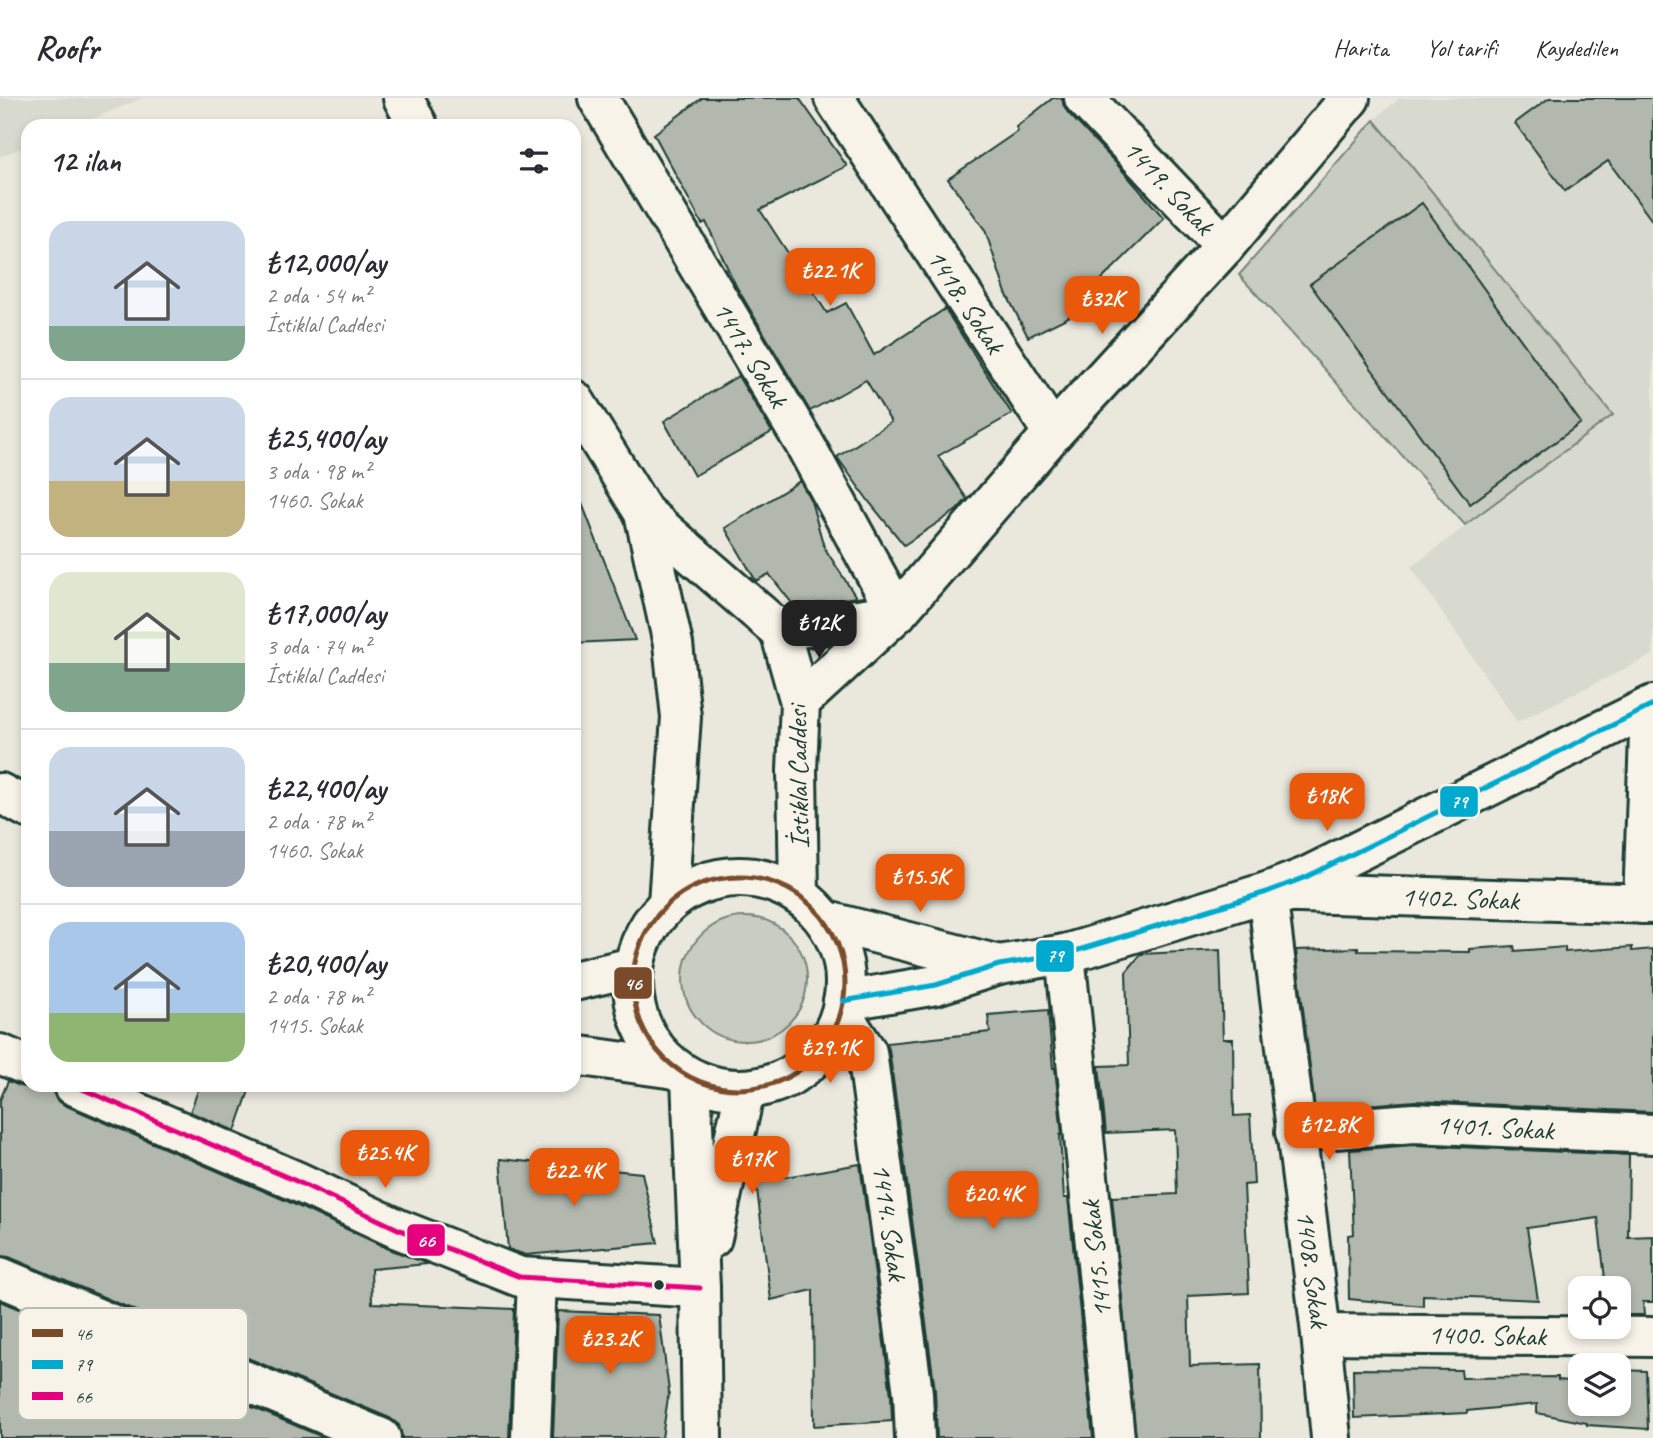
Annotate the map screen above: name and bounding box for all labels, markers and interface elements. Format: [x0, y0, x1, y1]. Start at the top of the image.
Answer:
text: Roofr [35, 27, 98, 69]
text: Harita [1333, 33, 1388, 63]
text: Yol tarifi [1426, 33, 1497, 63]
text: Kaydedilen [1535, 33, 1618, 63]
street label: 1419. Sokak [1116, 132, 1223, 243]
text: 12 ilan [49, 142, 121, 180]
icon: filters [515, 142, 553, 180]
street label: 1418. Sokak [919, 242, 1014, 361]
text: ₺12,000/ay [266, 243, 386, 281]
pin: ₺22.1K [773, 248, 887, 308]
icon: home [105, 249, 189, 333]
text: ₺22.1K [801, 256, 859, 285]
pin: ₺32K [1061, 276, 1143, 336]
text: 2 oda · 54 m² [266, 281, 370, 310]
text: ₺32K [1081, 284, 1123, 313]
street label: 1417. Sokak [706, 295, 797, 415]
text: İstiklal Caddesi [266, 310, 384, 339]
text: ₺25,400/ay [266, 419, 385, 457]
icon: home [105, 425, 189, 509]
text: 3 oda · 98 m² [266, 457, 370, 486]
text: 1460. Sokak [266, 486, 363, 515]
text: ₺17,000/ay [266, 594, 386, 632]
icon: home [105, 600, 189, 684]
pin: ₺12K [778, 601, 860, 660]
text: ₺12K [798, 608, 840, 637]
text: 3 oda · 74 m² [266, 632, 370, 661]
text: İstiklal Caddesi [266, 661, 384, 690]
street label: İstiklal Caddesi [779, 701, 817, 849]
text: ₺22,400/ay [266, 769, 386, 807]
pin: ₺18K [1286, 774, 1368, 833]
icon: home [105, 775, 189, 859]
text: ₺18K [1306, 781, 1348, 810]
line badge: 79 [1439, 785, 1479, 818]
text: 79 [1451, 790, 1470, 814]
text: 2 oda · 78 m² [266, 807, 370, 836]
text: 1460. Sokak [266, 836, 363, 865]
pin: ₺15.5K [863, 854, 977, 914]
text: ₺15.5K [892, 862, 948, 891]
street label: 1402. Sokak [1401, 878, 1521, 918]
line badge: 79 [1035, 939, 1075, 973]
text: ₺20,400/ay [266, 944, 386, 982]
text: 79 [1047, 944, 1066, 968]
icon: home [105, 950, 189, 1034]
line badge: 46 [613, 966, 653, 1000]
text: 46 [624, 972, 644, 996]
text: 2 oda · 78 m² [266, 982, 370, 1011]
text: 1415. Sokak [266, 1011, 363, 1040]
pin: ₺29.1K [773, 1026, 887, 1085]
text: ₺29.1K [801, 1033, 859, 1062]
pin: ₺12.8K [1272, 1102, 1386, 1162]
street label: 1401. Sokak [1435, 1106, 1556, 1148]
text: ₺12.8K [1300, 1110, 1358, 1139]
pin: ₺25.4K [328, 1130, 442, 1190]
pin: ₺17K [711, 1136, 793, 1196]
text: ₺25.4K [356, 1138, 414, 1167]
text: ₺17K [731, 1144, 773, 1173]
pin: ₺22.4K [517, 1148, 631, 1208]
text: ₺22.4K [545, 1156, 603, 1185]
street label: 1414. Sokak [864, 1161, 916, 1284]
pin: ₺20.4K [936, 1172, 1050, 1231]
text: ₺20.4K [964, 1179, 1022, 1208]
street label: 1415. Sokak [1072, 1197, 1120, 1319]
street label: 1408. Sokak [1288, 1209, 1338, 1331]
line badge: 66 [406, 1223, 446, 1257]
text: 66 [417, 1229, 437, 1253]
map controls [1568, 1276, 1631, 1416]
button: locate [1568, 1276, 1631, 1339]
unlabelled marker [652, 1278, 666, 1292]
legend [18, 1308, 248, 1420]
pin: ₺23.2K [553, 1316, 667, 1376]
street label: 1400. Sokak [1428, 1316, 1548, 1354]
text: 46 [75, 1322, 94, 1346]
text: ₺23.2K [581, 1324, 639, 1353]
text: 79 [75, 1353, 94, 1377]
button: layers [1568, 1353, 1631, 1416]
text: 66 [75, 1385, 94, 1409]

